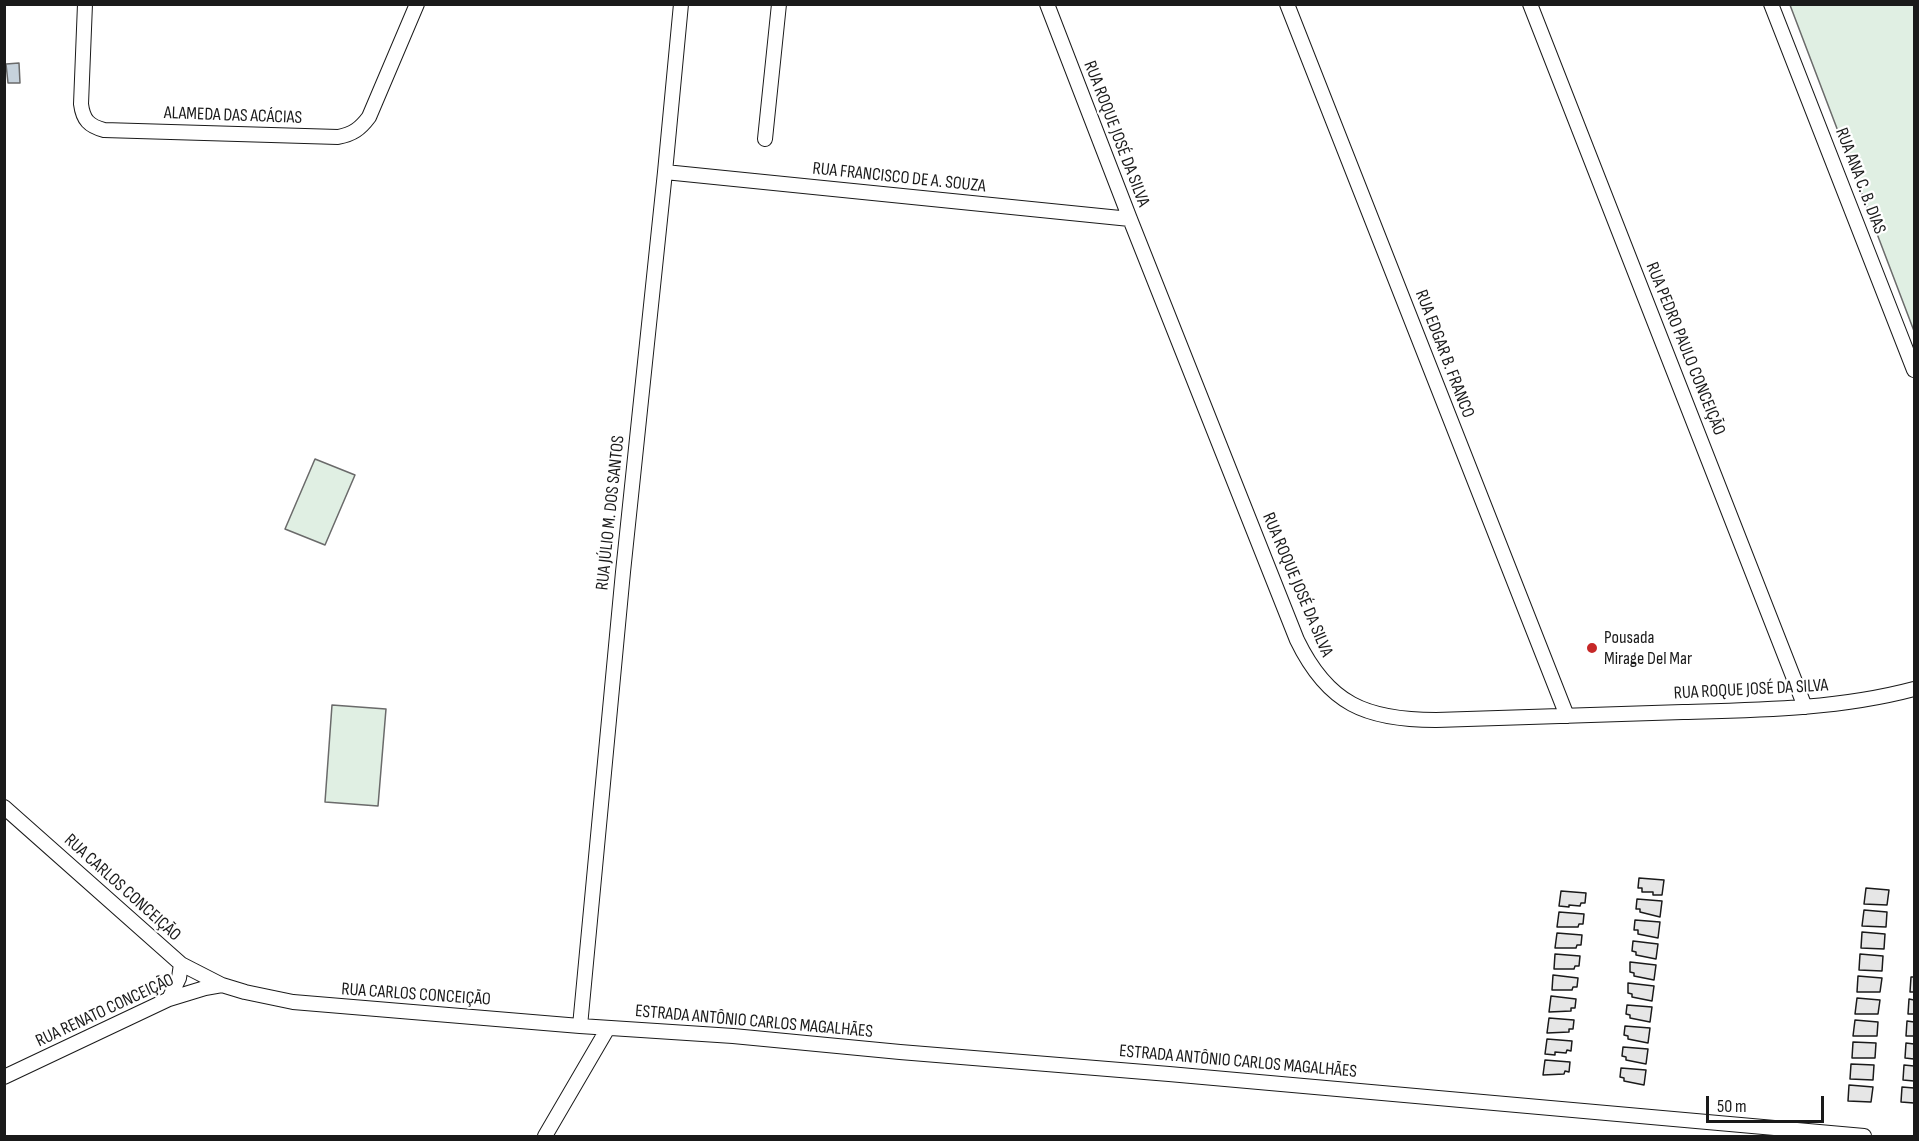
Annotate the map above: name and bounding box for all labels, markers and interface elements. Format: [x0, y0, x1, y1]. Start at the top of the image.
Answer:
street label: RUA ROQUE JOSÉ DA SILVA [1078, 58, 1154, 210]
street label: ALAMEDA DAS ACÁCIAS [164, 103, 302, 129]
street label: RUA ANA C. B. DIAS [1830, 125, 1890, 237]
street label: RUA FRANCISCO DE A. SOUZA [811, 158, 987, 198]
street label: RUA PEDRO PAULO CONCEIÇÃO [1640, 259, 1730, 439]
street label: RUA EDGAR B. FRANCO [1410, 287, 1478, 421]
street label: RUA JÚLIO M. DOS SANTOS [592, 435, 630, 591]
street label: RUA ROQUE JOSÉ DA SILVA [1257, 510, 1337, 660]
place label: Pousada Mirage Del Mar [1604, 627, 1692, 670]
marker: Pousada Mirage Del Mar [1585, 641, 1599, 655]
street label: RUA ROQUE JOSÉ DA SILVA [1673, 675, 1829, 705]
street label: RUA CARLOS CONCEIÇÃO [59, 830, 185, 946]
street label: RUA RENATO CONCEIÇÃO [33, 970, 177, 1052]
street label: RUA CARLOS CONCEIÇÃO [341, 979, 491, 1011]
street label: ESTRADA ANTÔNIO CARLOS MAGALHÃES [634, 1001, 874, 1043]
street label: ESTRADA ANTÔNIO CARLOS MAGALHÃES [1118, 1041, 1358, 1083]
scale bar [1709, 1084, 1828, 1122]
text: 50 m [1717, 1096, 1747, 1117]

